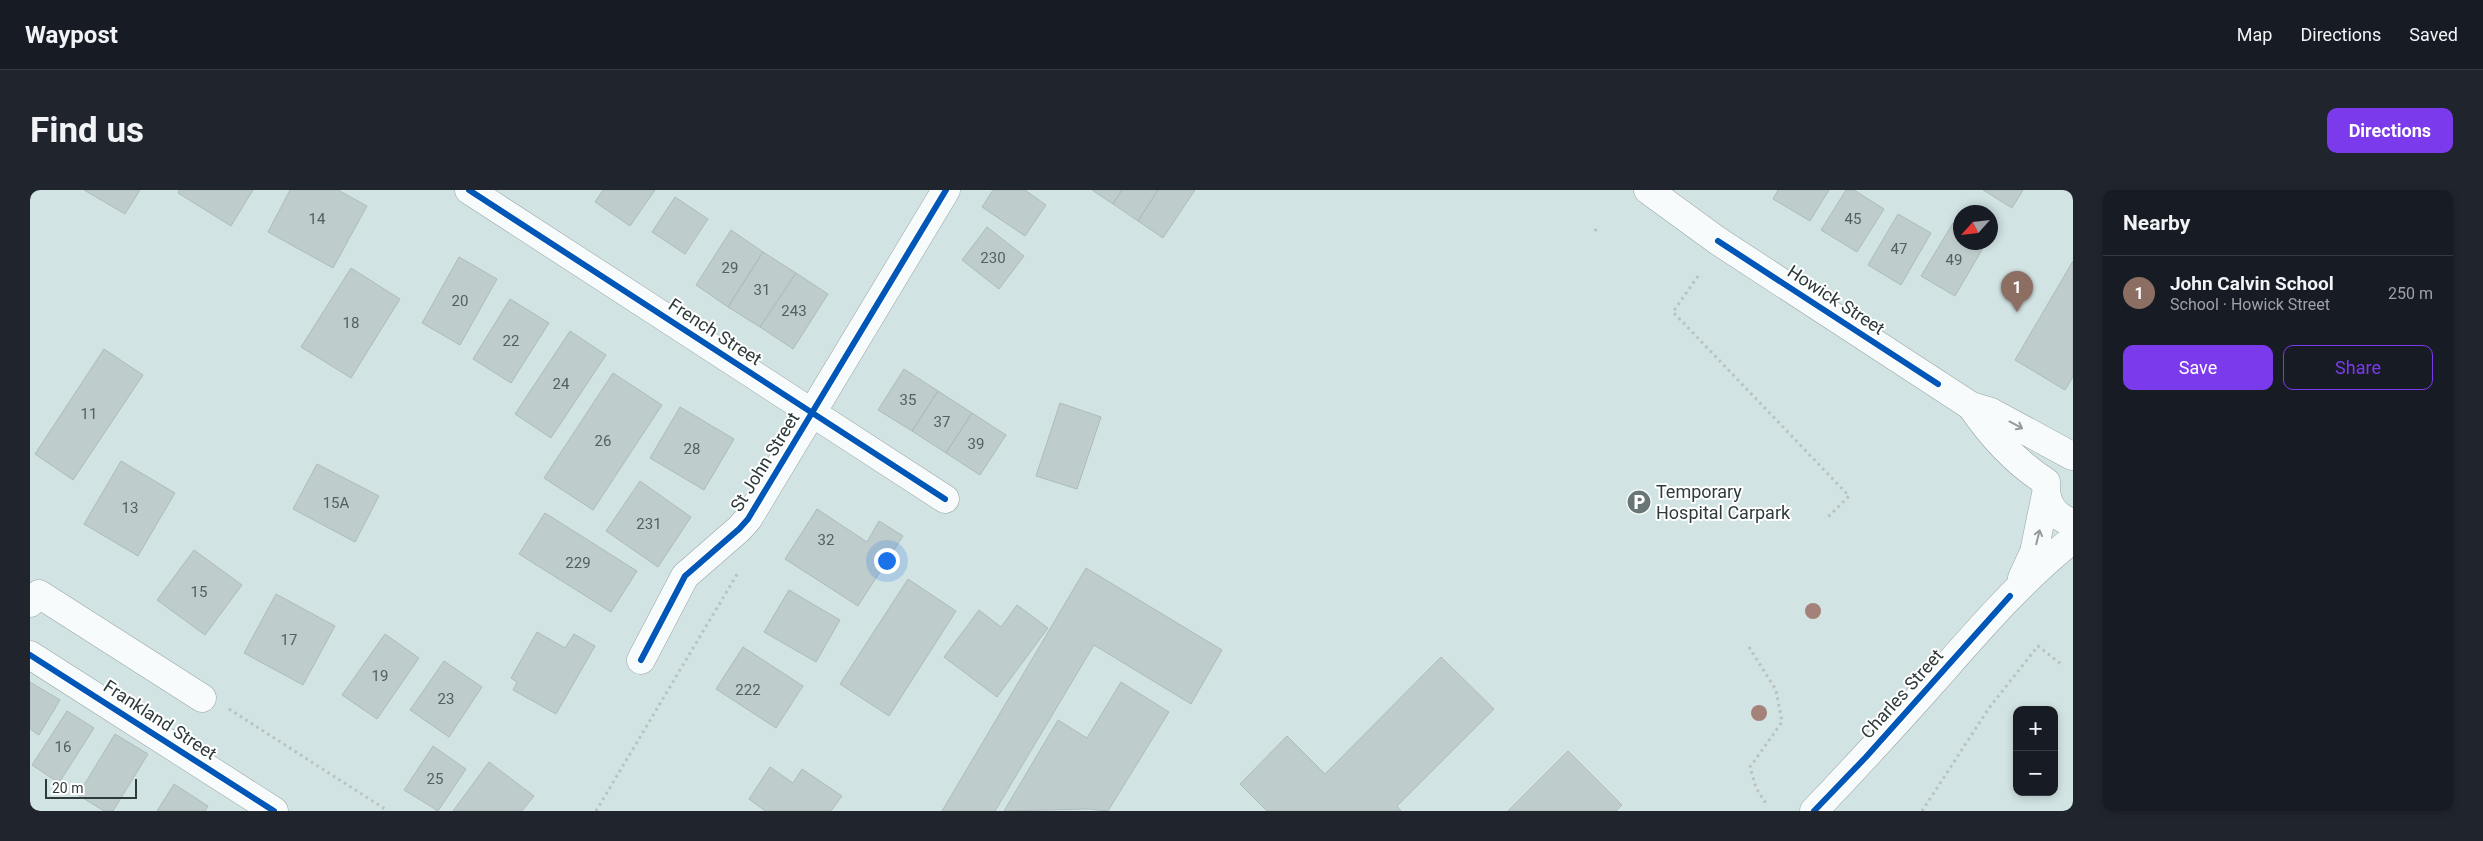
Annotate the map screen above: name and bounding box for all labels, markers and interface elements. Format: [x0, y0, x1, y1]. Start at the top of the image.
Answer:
text: Waypost [25, 21, 118, 49]
text: Map [2237, 24, 2272, 45]
text: Directions [2300, 24, 2381, 45]
text: Saved [2409, 24, 2458, 45]
button: Directions [2327, 108, 2453, 153]
text: Find us [30, 110, 144, 151]
north arrow [1953, 205, 1998, 250]
house number: 14 [309, 210, 326, 228]
house number: 45 [1845, 210, 1861, 228]
text: Nearby [2123, 211, 2190, 235]
house number: 47 [1891, 240, 1907, 258]
house number: 230 [980, 249, 1006, 267]
house number: 49 [1946, 251, 1962, 269]
house number: 29 [722, 259, 738, 277]
street label: Howick Street [1784, 260, 1889, 339]
pin: 1 [2001, 271, 2033, 312]
text: John Calvin School [2170, 272, 2334, 295]
house number: 31 [754, 281, 770, 299]
text: 1 [2134, 284, 2144, 303]
text: 250 m [2388, 284, 2433, 303]
house number: 20 [452, 292, 468, 310]
street label: French Street [665, 294, 766, 369]
text: School · Howick Street [2170, 295, 2330, 314]
house number: 243 [781, 302, 807, 320]
house number: 18 [343, 314, 359, 332]
house number: 22 [503, 332, 519, 350]
button: Save [2123, 345, 2273, 390]
button: Share [2283, 345, 2433, 390]
house number: 24 [553, 375, 570, 393]
house number: 35 [900, 391, 916, 409]
house number: 11 [81, 405, 97, 423]
street label: St John Street [726, 408, 803, 515]
house number: 37 [934, 413, 950, 431]
one-way arrow [2008, 421, 2023, 430]
house number: 26 [595, 432, 611, 450]
house number: 39 [968, 435, 984, 453]
house number: 28 [684, 440, 700, 458]
place label: Temporary Hospital Carpark [1656, 481, 1791, 523]
parking icon: Temporary Hospital Carpark [1626, 489, 1652, 515]
house number: 15A [323, 494, 350, 512]
house number: 13 [122, 499, 138, 517]
house number: 231 [636, 515, 662, 533]
one-way arrow [2034, 529, 2043, 545]
house number: 32 [818, 531, 834, 549]
your location [874, 548, 900, 574]
house number: 229 [565, 554, 591, 572]
house number: 15 [191, 583, 207, 601]
house number: 17 [281, 631, 297, 649]
street label: Charles Street [1856, 645, 1947, 743]
house number: 19 [372, 667, 388, 685]
street label: Frankland Street [100, 675, 221, 764]
house number: 222 [735, 681, 761, 699]
house number: 23 [438, 690, 454, 708]
map controls [2013, 706, 2058, 796]
button: + [2013, 706, 2058, 751]
house number: 16 [55, 738, 71, 756]
button: − [2013, 751, 2058, 796]
house number: 25 [427, 770, 443, 788]
scale bar [45, 776, 138, 799]
text: 20 m [52, 780, 84, 796]

